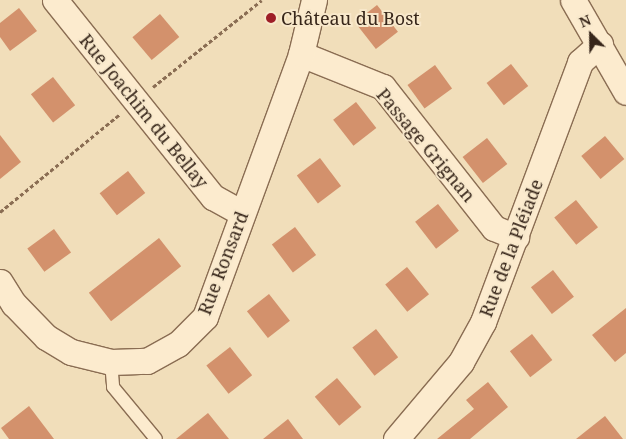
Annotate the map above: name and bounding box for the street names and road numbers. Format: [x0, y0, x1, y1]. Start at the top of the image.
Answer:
street label: Rue Joachim du Bellay [75, 30, 213, 192]
street label: Passage Grignan [372, 84, 480, 206]
street label: Rue de la Pléiade [475, 176, 547, 320]
street label: Rue Ronsard [193, 208, 253, 318]

